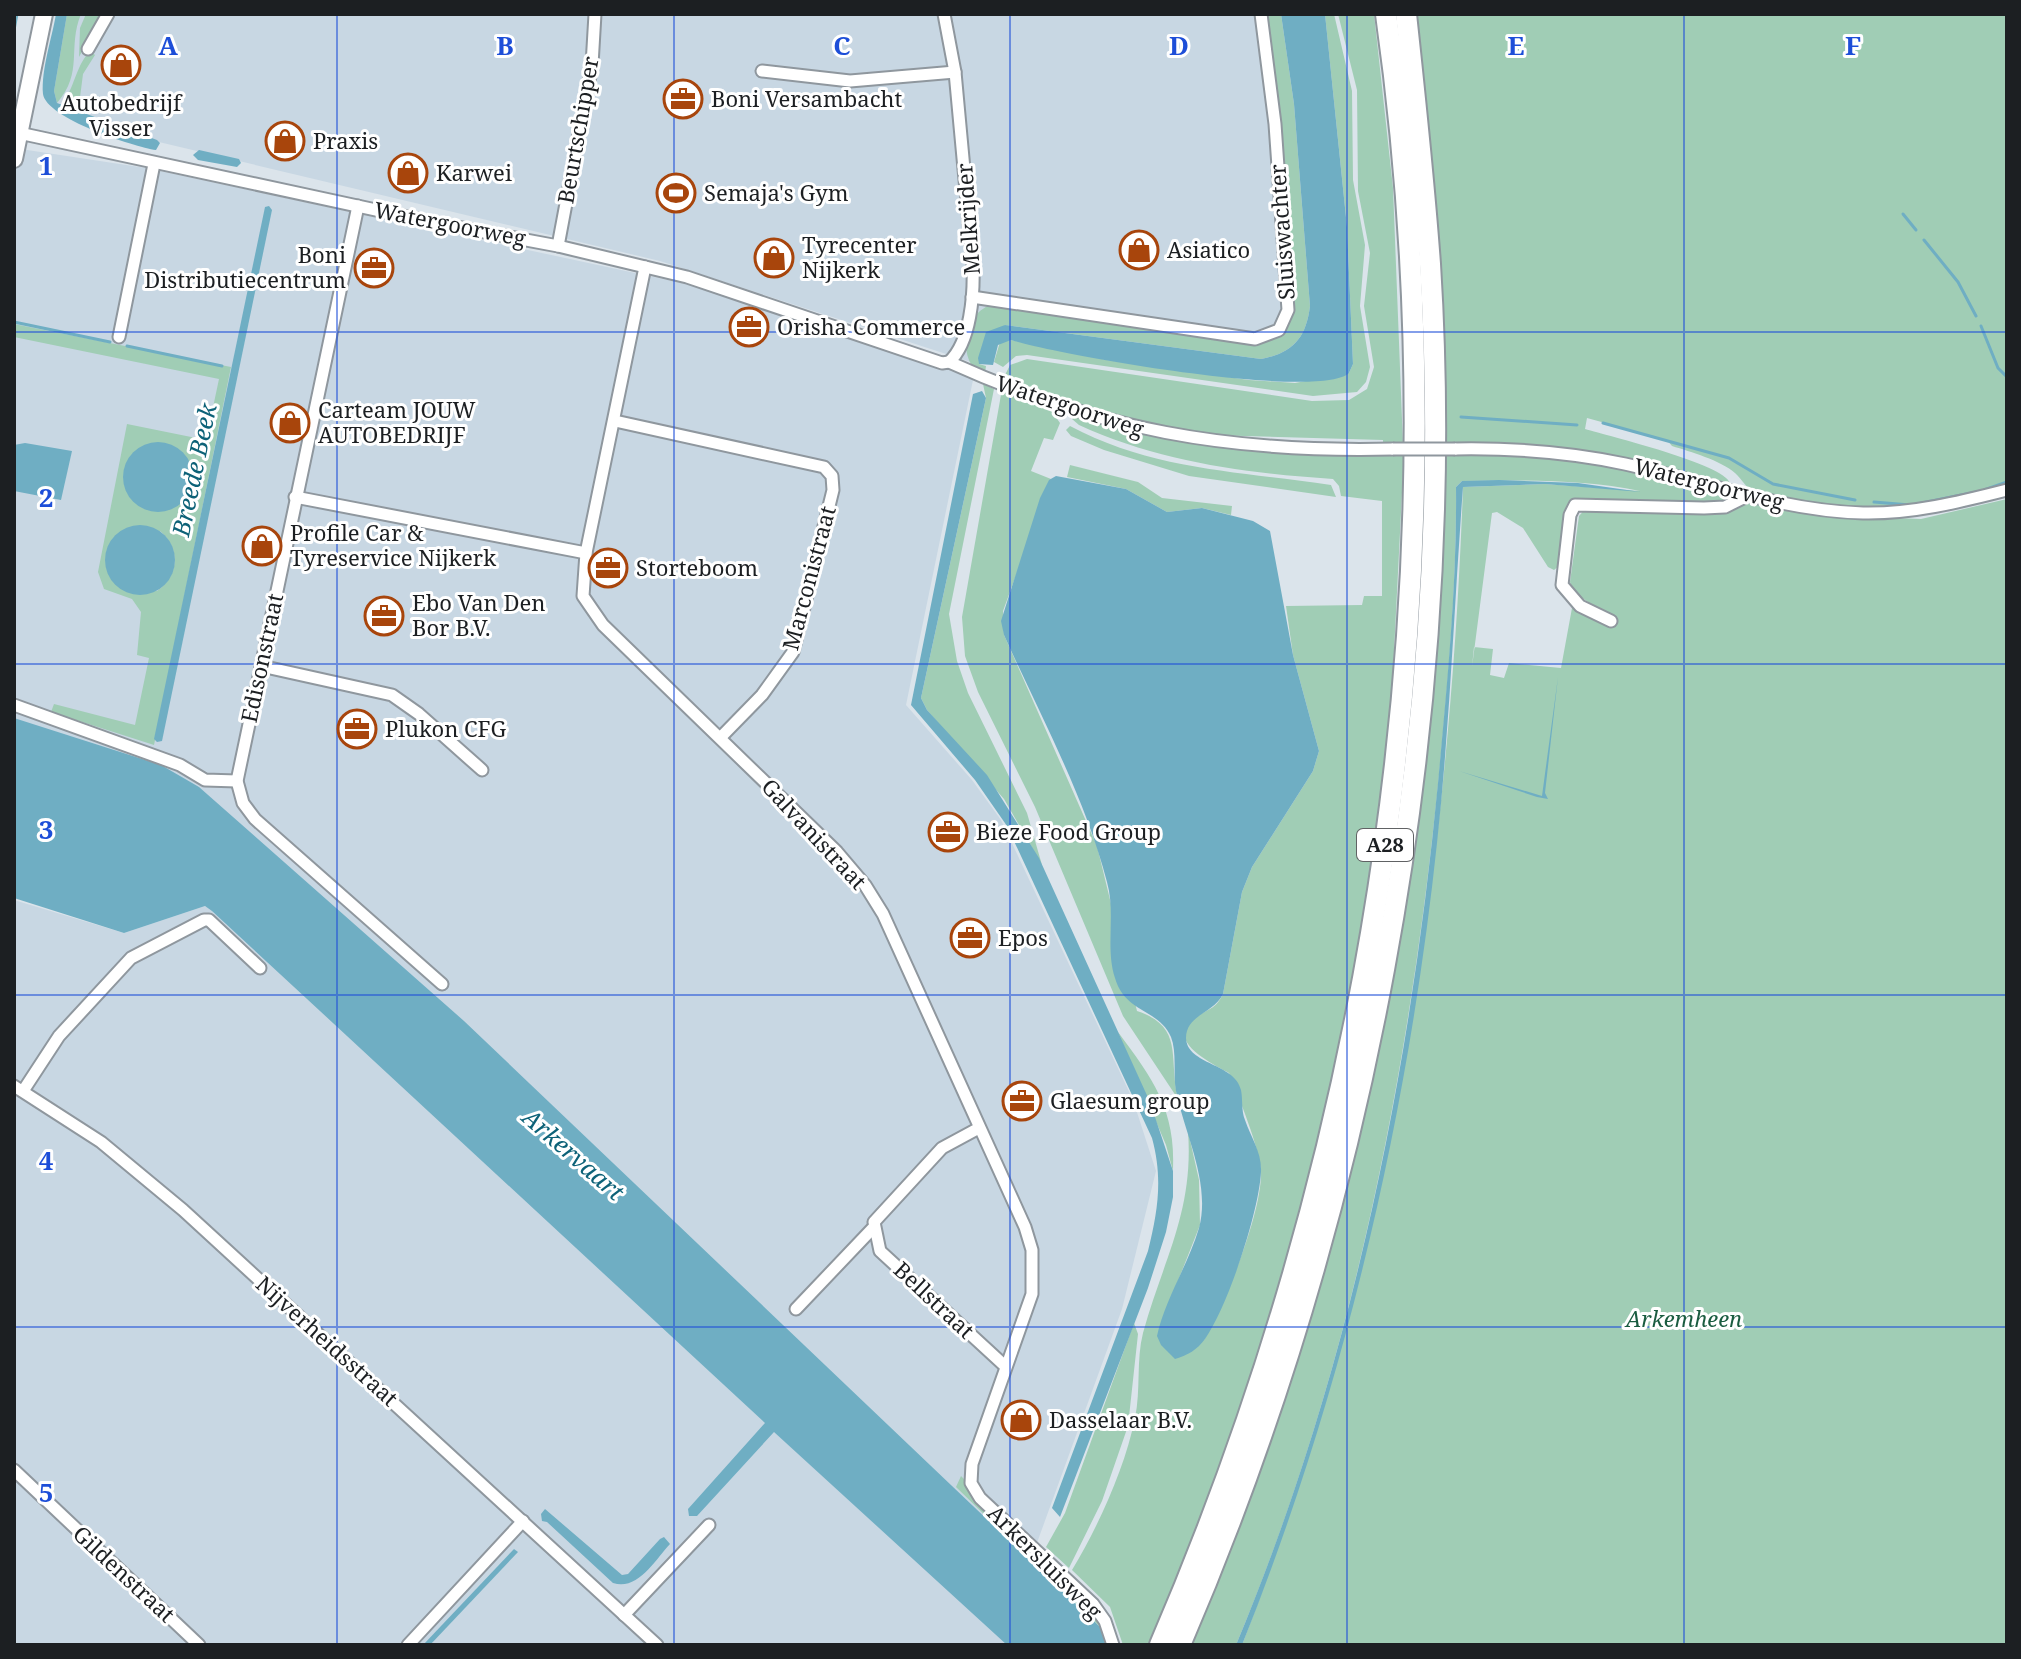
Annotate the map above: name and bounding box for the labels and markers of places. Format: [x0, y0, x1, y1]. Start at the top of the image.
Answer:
shop icon: Autobedrijf Visser [100, 44, 142, 86]
office icon: Boni Versambacht [662, 78, 704, 120]
place label: Boni Versambacht [711, 83, 902, 113]
place label: Autobedrijf Visser [61, 87, 183, 142]
shop icon: Praxis [264, 120, 306, 162]
place label: Praxis [313, 125, 378, 155]
shop icon: Karwei [387, 152, 429, 194]
place label: Karwei [436, 157, 512, 187]
sports icon: Semaja's Gym [655, 172, 697, 214]
place label: Semaja's Gym [704, 177, 849, 207]
place label: Tyrecenter Nijkerk [802, 229, 917, 284]
shop icon: Asiatico [1118, 229, 1160, 271]
place label: Asiatico [1167, 234, 1250, 264]
shop icon: Tyrecenter Nijkerk [753, 237, 795, 279]
place label: Boni Distributiecentrum [144, 239, 346, 294]
office icon: Boni Distributiecentrum [353, 247, 395, 289]
office icon: Orisha Commerce [728, 306, 770, 348]
place label: Orisha Commerce [777, 311, 965, 341]
place label: Carteam JOUW AUTOBEDRIJF [318, 394, 476, 449]
shop icon: Carteam JOUW AUTOBEDRIJF [269, 402, 311, 444]
place label: Profile Car & Tyreservice Nijkerk [290, 517, 496, 572]
shop icon: Profile Car & Tyreservice Nijkerk [241, 525, 283, 567]
office icon: Storteboom [587, 547, 629, 589]
place label: Storteboom [636, 552, 758, 582]
place label: Ebo Van Den Bor B.V. [412, 587, 545, 642]
office icon: Ebo Van Den Bor B.V. [363, 595, 405, 637]
office icon: Plukon CFG [336, 708, 378, 750]
place label: Plukon CFG [385, 713, 507, 743]
office icon: Bieze Food Group [927, 811, 969, 853]
place label: Bieze Food Group [976, 816, 1161, 846]
office icon: Epos [949, 917, 991, 959]
place label: Epos [998, 922, 1048, 952]
office icon: Glaesum group [1001, 1080, 1043, 1122]
place label: Glaesum group [1050, 1085, 1209, 1115]
shop icon: Dasselaar B.V. [1000, 1399, 1042, 1441]
place label: Dasselaar B.V. [1049, 1404, 1192, 1434]

